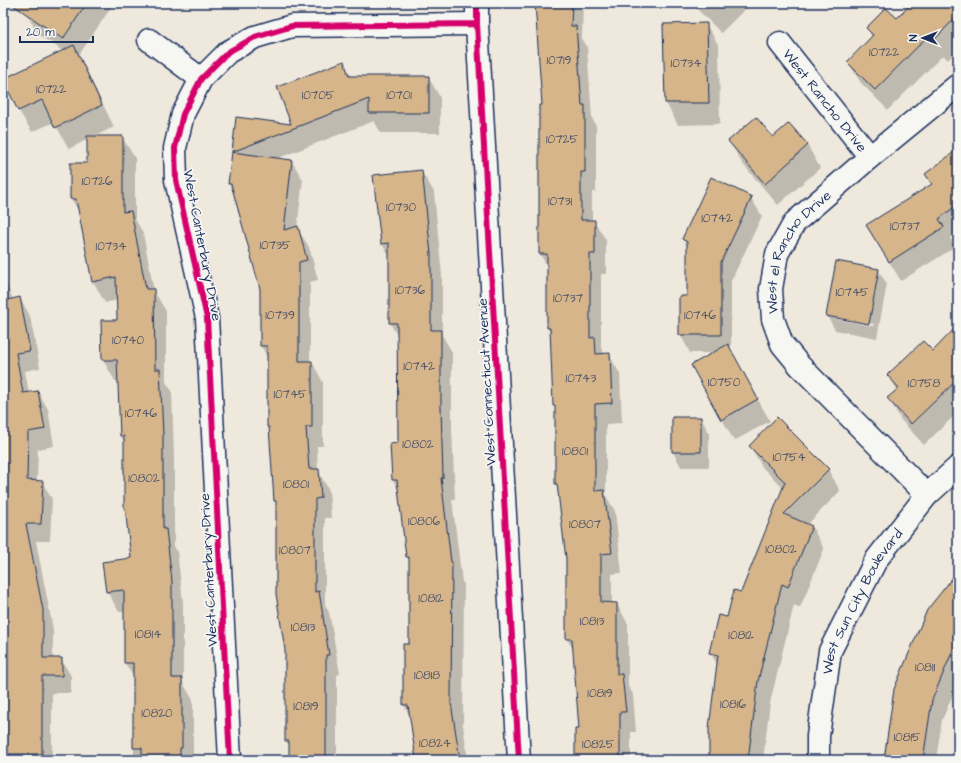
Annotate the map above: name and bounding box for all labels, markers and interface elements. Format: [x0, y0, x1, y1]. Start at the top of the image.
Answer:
scale bar [20, 18, 93, 44]
north arrow [903, 18, 943, 58]
text: 20 m [26, 24, 55, 41]
text: N [906, 34, 921, 41]
house number: 10722 [869, 44, 899, 61]
street label: West Rancho Drive [777, 45, 872, 157]
house number: 10719 [547, 52, 572, 69]
house number: 10734 [671, 55, 701, 72]
house number: 10722 [36, 81, 66, 98]
house number: 10705 [302, 87, 335, 104]
house number: 10701 [386, 87, 412, 104]
house number: 10725 [546, 131, 578, 148]
street label: West Canterbury Drive [178, 168, 227, 323]
house number: 10726 [82, 173, 113, 190]
street label: West el Rancho Drive [762, 186, 836, 314]
house number: 10731 [548, 193, 573, 210]
house number: 10730 [386, 199, 417, 216]
house number: 10742 [701, 210, 733, 227]
house number: 10737 [890, 218, 921, 235]
house number: 10735 [259, 237, 291, 254]
house number: 10734 [96, 238, 126, 255]
house number: 10736 [395, 282, 426, 299]
house number: 10745 [835, 284, 869, 301]
house number: 10737 [553, 290, 584, 307]
street label: West Connecticut Avenue [473, 297, 501, 466]
house number: 10739 [265, 307, 295, 324]
house number: 10746 [684, 307, 717, 324]
house number: 10740 [112, 332, 145, 349]
house number: 10742 [403, 358, 435, 375]
house number: 10743 [566, 370, 596, 387]
house number: 10750 [708, 374, 741, 391]
house number: 10758 [908, 375, 941, 392]
house number: 10745 [273, 386, 307, 403]
house number: 10746 [125, 405, 158, 422]
house number: 10802 [402, 436, 434, 453]
house number: 10801 [562, 443, 588, 460]
house number: 10754 [772, 449, 806, 466]
house number: 10802 [128, 470, 160, 487]
house number: 10801 [283, 476, 309, 493]
street label: West Canterbury Drive [195, 492, 223, 647]
house number: 10806 [408, 513, 440, 530]
house number: 10807 [569, 516, 602, 533]
street label: West Sun City Boulevard [818, 525, 908, 676]
house number: 10802 [765, 541, 797, 558]
house number: 10807 [279, 542, 312, 559]
house number: 10812 [418, 590, 444, 607]
house number: 10813 [580, 613, 604, 630]
house number: 10813 [291, 619, 315, 636]
house number: 10814 [135, 626, 161, 643]
house number: 10812 [728, 627, 754, 644]
house number: 10811 [915, 659, 935, 676]
house number: 10818 [414, 667, 440, 684]
house number: 10819 [587, 685, 613, 702]
house number: 10816 [720, 696, 746, 713]
house number: 10819 [293, 698, 319, 715]
house number: 10820 [141, 705, 173, 722]
house number: 10815 [894, 729, 921, 746]
house number: 10824 [419, 735, 451, 752]
house number: 10825 [582, 736, 615, 753]

